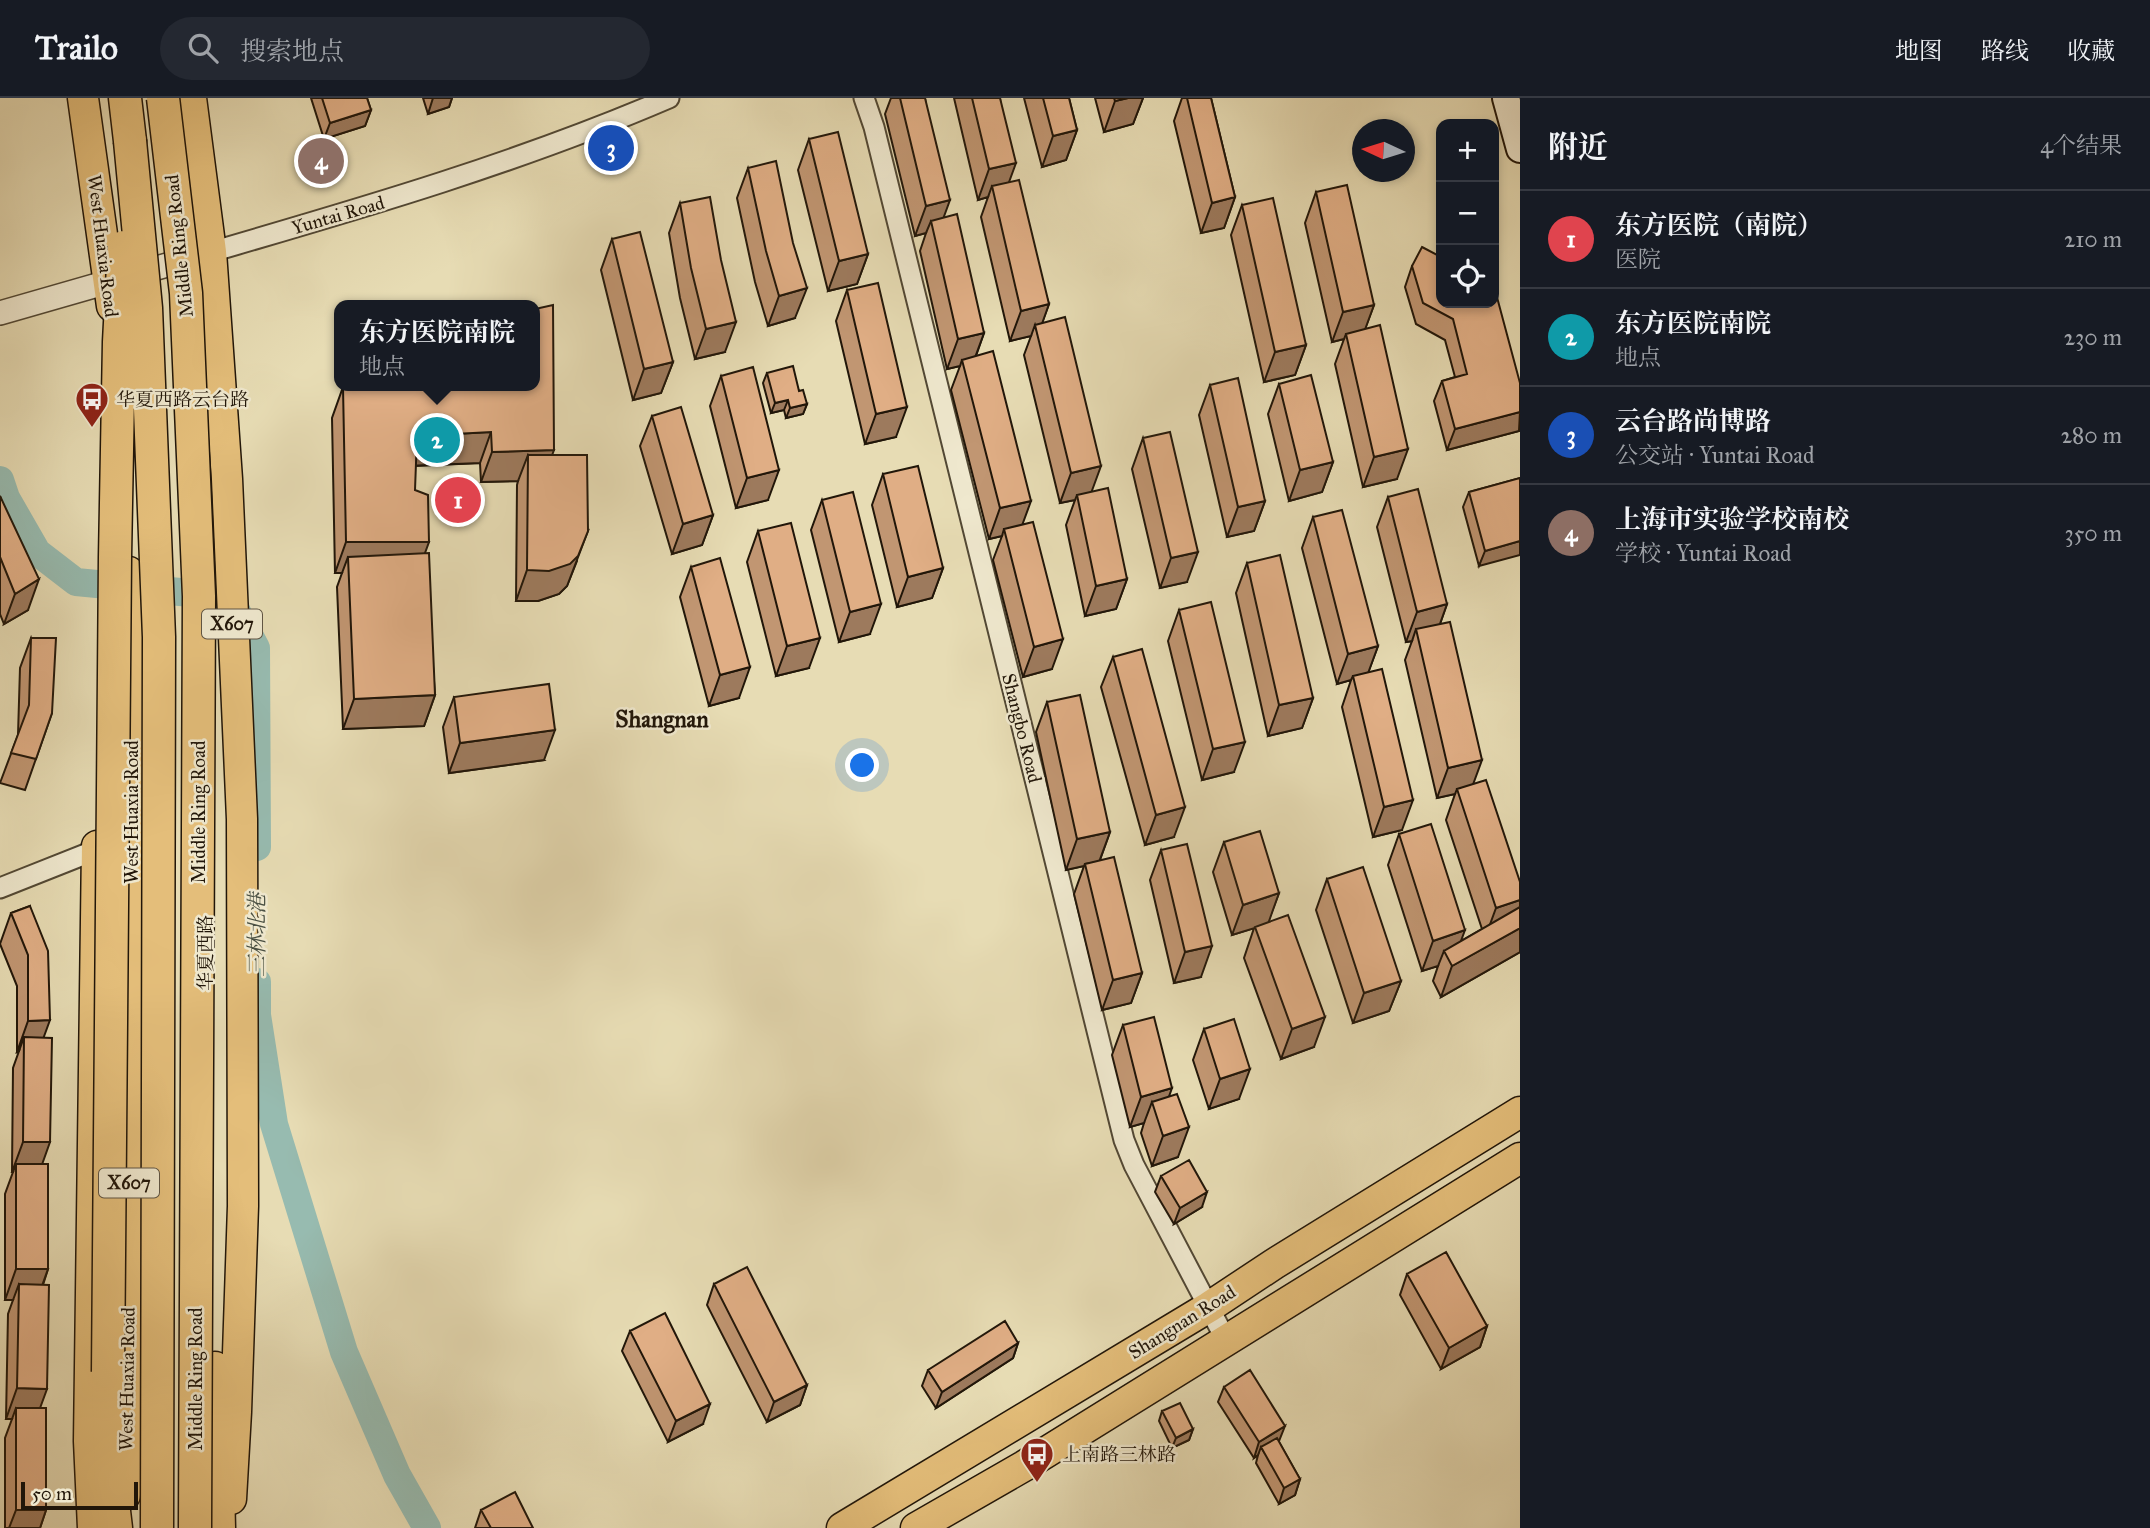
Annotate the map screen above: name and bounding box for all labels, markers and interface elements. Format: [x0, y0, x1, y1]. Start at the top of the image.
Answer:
search box [160, 17, 650, 80]
text: Trailo [35, 28, 118, 68]
icon: search [184, 29, 222, 67]
text: 搜索地点 [240, 35, 344, 67]
text: 地图 [1895, 36, 1943, 66]
text: 路线 [1981, 36, 2029, 66]
text: 收藏 [2067, 36, 2115, 66]
north arrow [1352, 119, 1415, 182]
map controls [1436, 119, 1499, 308]
button: + [1436, 119, 1499, 182]
pin: 3 [588, 122, 634, 174]
text: 附近 [1548, 129, 1608, 165]
text: 4个结果 [2040, 131, 2122, 159]
pin: 4 [298, 135, 344, 187]
street label: West Huaxia Road [83, 173, 123, 319]
street label: Middle Ring Road [160, 173, 199, 318]
button: − [1436, 182, 1499, 245]
street label: Yuntai Road [289, 191, 388, 239]
text: 东方医院（南院） [1615, 209, 1823, 241]
text: 1 [1566, 225, 1576, 253]
text: 210 m [2064, 225, 2122, 253]
button: locate [1436, 245, 1499, 308]
text: 医院 [1615, 245, 1661, 273]
popup [334, 300, 540, 391]
text: 东方医院南院 [1615, 307, 1771, 339]
text: 东方医院南院 [359, 316, 515, 348]
text: 2 [1565, 323, 1577, 351]
text: 230 m [2064, 323, 2122, 351]
text: 地点 [1615, 343, 1661, 371]
text: 地点 [359, 352, 405, 380]
bus stop icon: 华夏西路云台路 [73, 380, 111, 429]
place label: 华夏西路云台路 [116, 388, 249, 411]
text: 云台路尚博路 [1615, 405, 1771, 437]
pin: 2 [414, 414, 460, 466]
text: 3 [1566, 421, 1576, 449]
text: 280 m [2061, 421, 2122, 449]
text: 公交站 · Yuntai Road [1615, 441, 1815, 469]
pin: 1 [435, 474, 481, 526]
text: 上海市实验学校南校 [1615, 503, 1849, 535]
text: 4 [1565, 519, 1577, 547]
text: 350 m [2064, 519, 2122, 547]
text: 学校 · Yuntai Road [1615, 539, 1792, 567]
road number: X607 [202, 610, 262, 638]
street label: Shangbo Road [996, 671, 1047, 786]
district label: Shangnan [615, 705, 709, 734]
street label: West Huaxia Road [120, 740, 143, 884]
street label: Middle Ring Road [187, 740, 211, 884]
your location [845, 748, 879, 782]
water label: 三林北港 [244, 890, 270, 977]
street label: 华夏西路 [194, 915, 217, 991]
road number: X607 [99, 1168, 159, 1198]
street label: Shangnan Road [1124, 1280, 1241, 1365]
street label: West Huaxia Road [114, 1307, 140, 1451]
street label: Middle Ring Road [184, 1307, 208, 1451]
bus stop icon: 上南路三林路 [1018, 1435, 1056, 1484]
place label: 上南路三林路 [1062, 1443, 1176, 1466]
scale bar [21, 1479, 138, 1511]
text: 50 m [32, 1482, 72, 1505]

